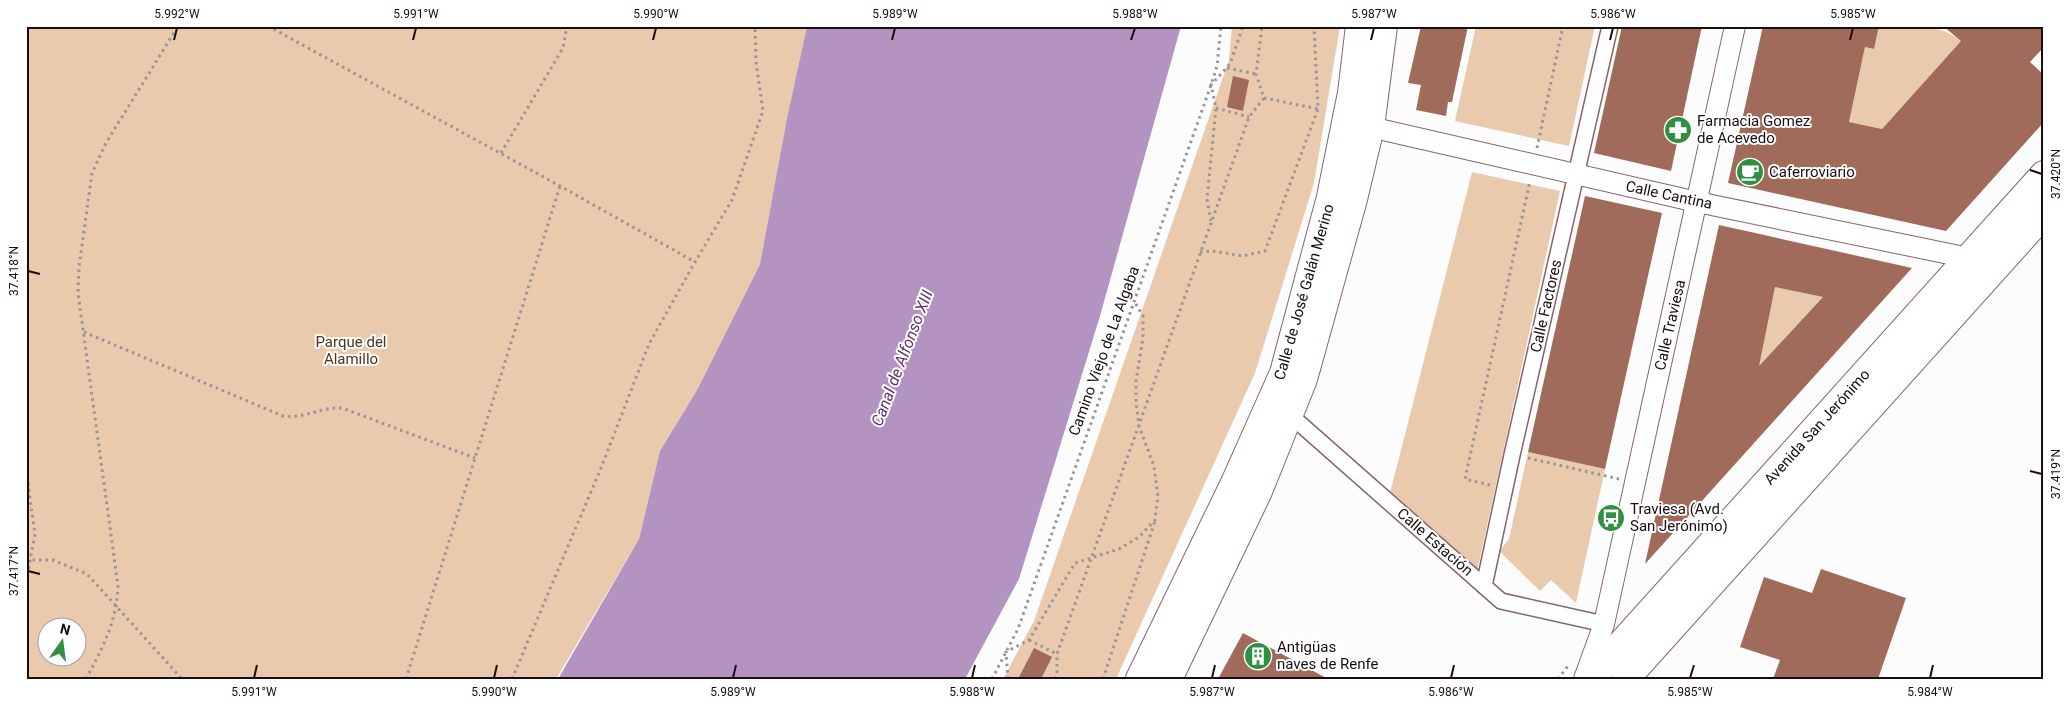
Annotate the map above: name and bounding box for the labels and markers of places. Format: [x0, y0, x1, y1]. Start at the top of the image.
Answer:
place label: Farmacia Gomez de Acevedo [1697, 112, 1810, 147]
pharmacy icon: Farmacia Gomez de Acevedo [1663, 115, 1693, 145]
cafe icon: Caferroviario [1735, 157, 1765, 187]
place label: Caferroviario [1769, 163, 1855, 181]
place label: Traviesa (Avd. San Jerónimo) [1630, 500, 1728, 535]
bus stop icon: Traviesa (Avd. San Jerónimo) [1596, 503, 1626, 533]
place label: Antigüas naves de Renfe [1277, 638, 1379, 673]
building icon: Antigüas naves de Renfe [1243, 641, 1273, 671]

